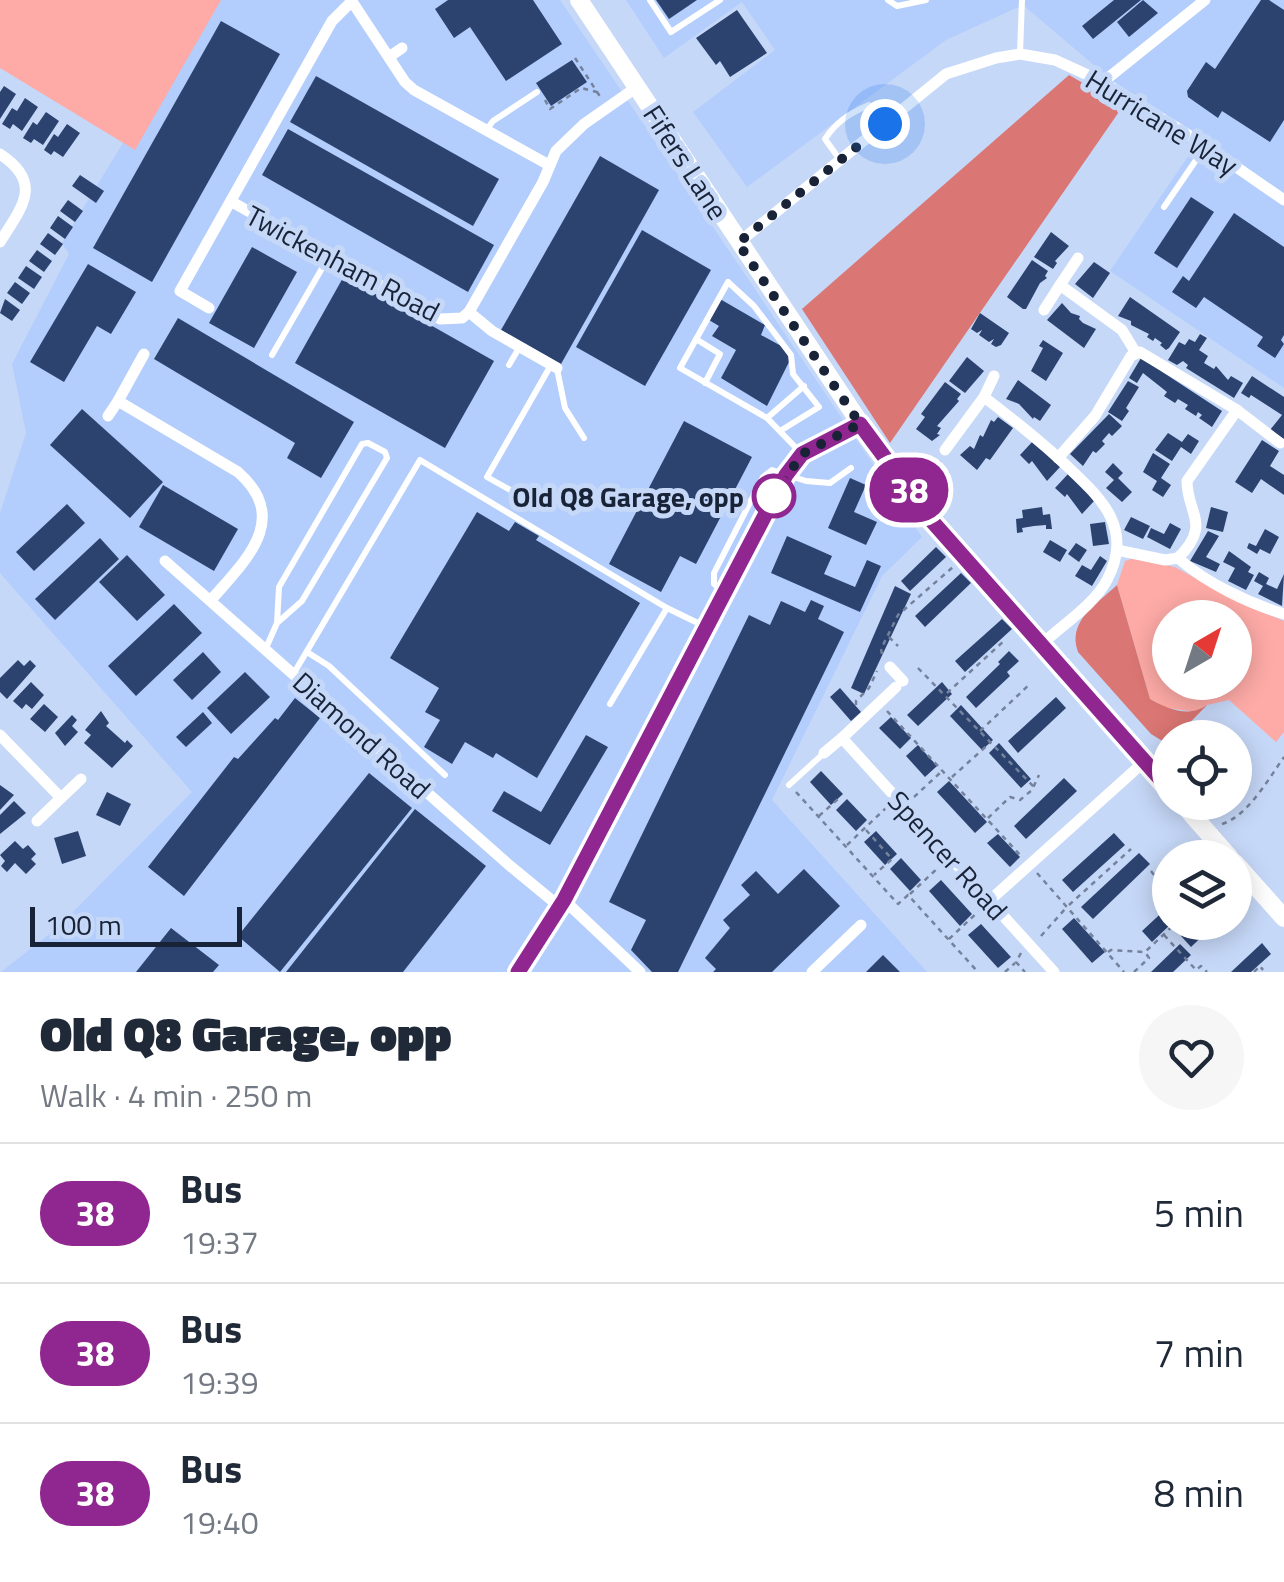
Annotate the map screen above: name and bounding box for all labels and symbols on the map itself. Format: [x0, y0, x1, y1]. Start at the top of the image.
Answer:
street label: Hurricane Way [1077, 58, 1247, 186]
street label: Fifers Lane [633, 96, 739, 228]
your location [860, 99, 910, 149]
street label: Twickenham Road [238, 194, 448, 332]
line badge: 38 [864, 458, 954, 522]
place label: Old Q8 Garage, opp [512, 475, 744, 518]
marker: Old Q8 Garage, opp [753, 475, 795, 517]
north arrow [1152, 600, 1252, 700]
street label: Diamond Road [283, 661, 441, 809]
street label: Spencer Road [878, 781, 1018, 929]
scale bar [30, 902, 242, 946]

